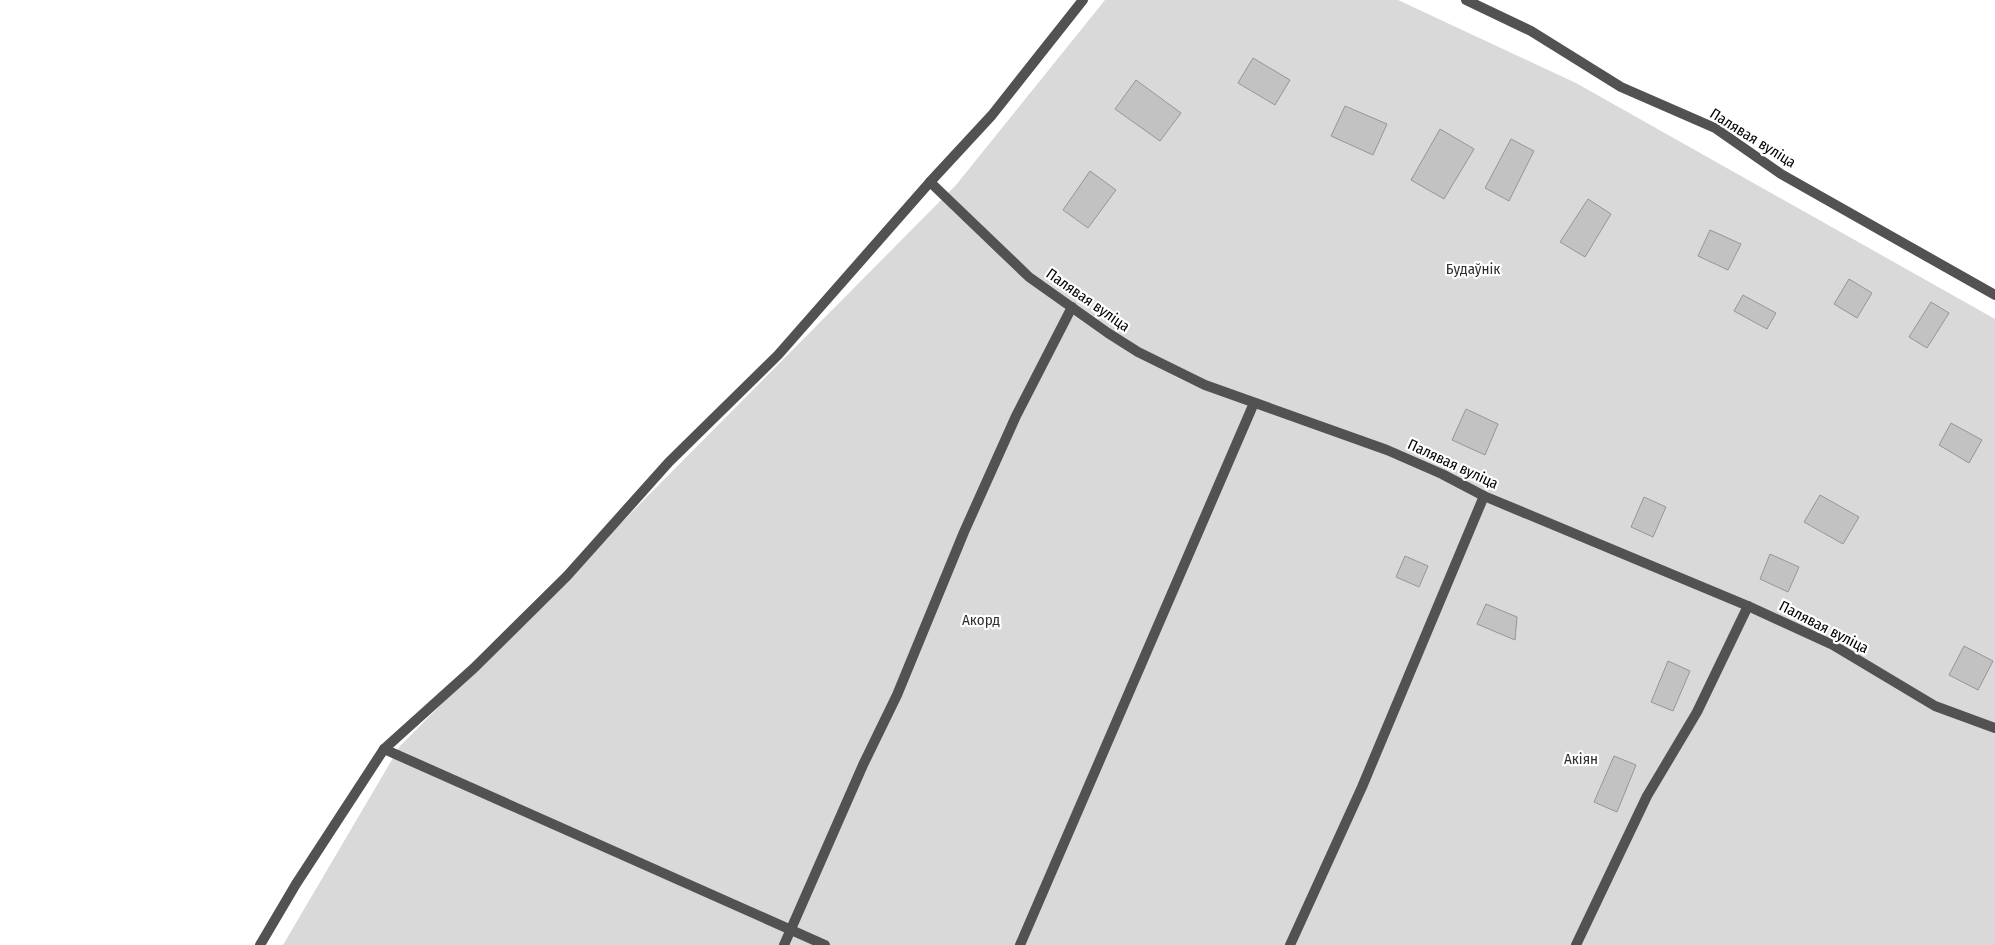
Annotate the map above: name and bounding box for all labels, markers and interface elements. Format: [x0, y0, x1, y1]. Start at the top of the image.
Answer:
street label: Палявая вуліца [1707, 104, 1799, 172]
park label: Будаўнік [1446, 260, 1500, 278]
street label: Палявая вуліца [1043, 265, 1133, 335]
street label: Палявая вуліца [1405, 435, 1501, 493]
street label: Палявая вуліца [1776, 597, 1872, 657]
park label: Акорд [962, 611, 1000, 629]
park label: Акіян [1564, 750, 1598, 768]

